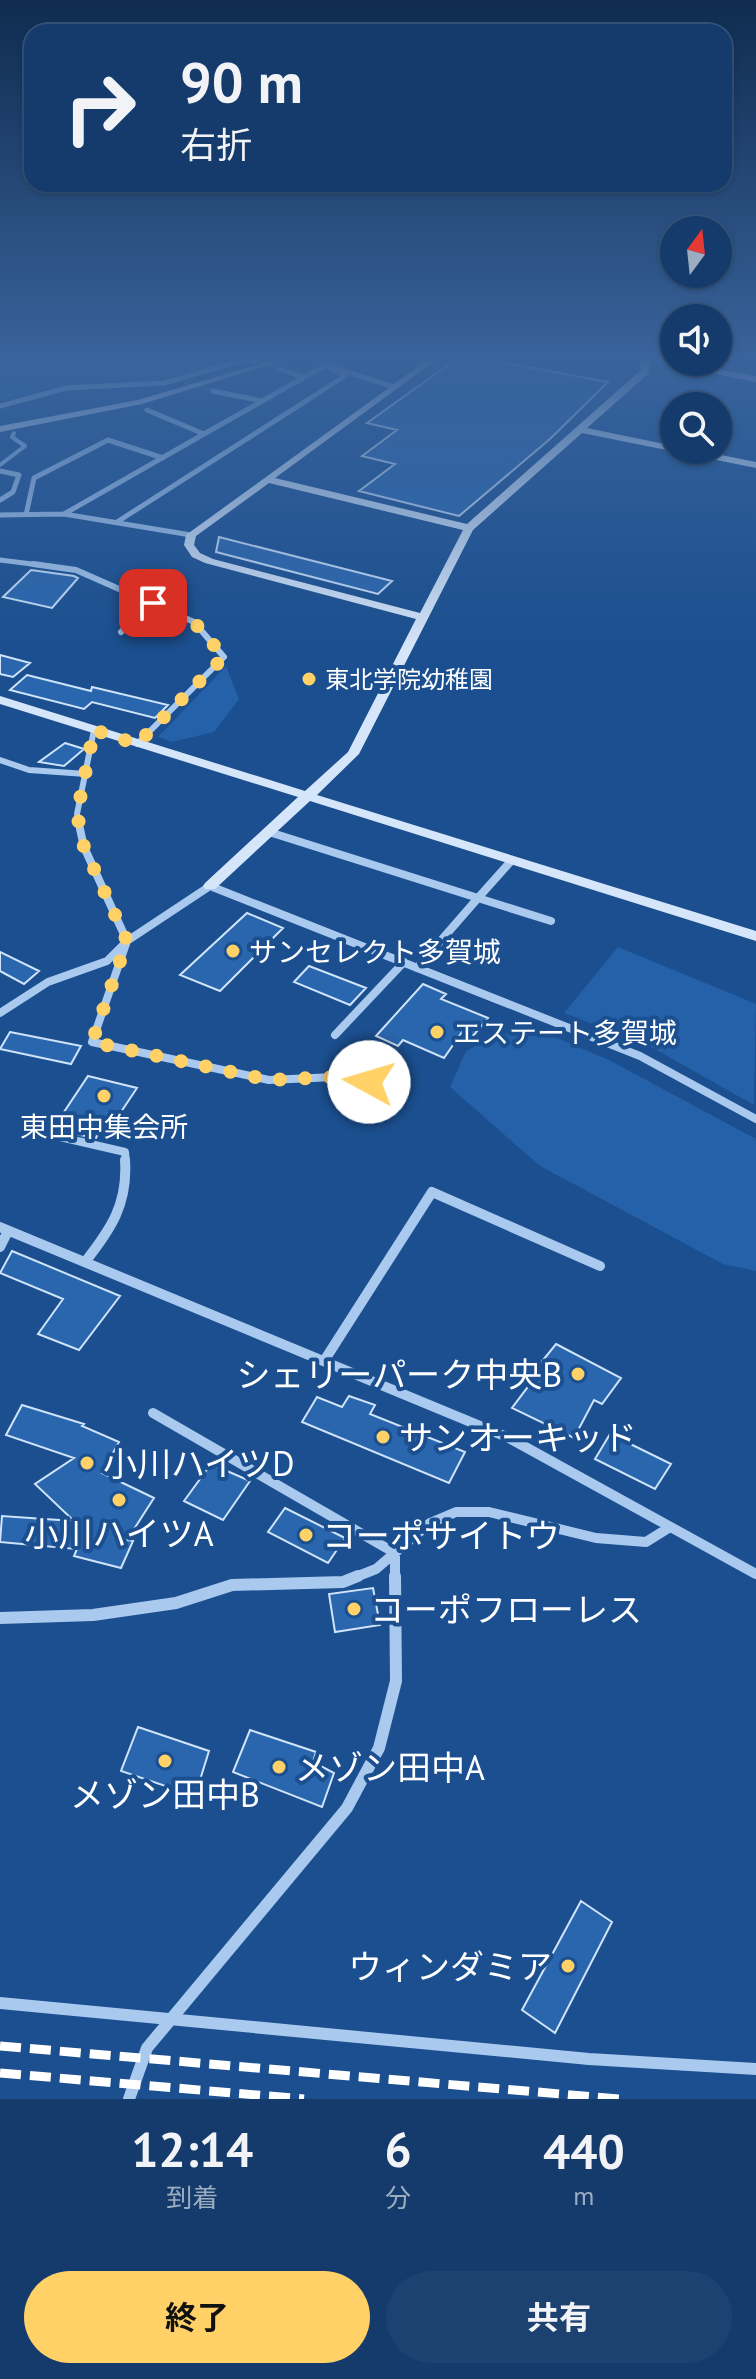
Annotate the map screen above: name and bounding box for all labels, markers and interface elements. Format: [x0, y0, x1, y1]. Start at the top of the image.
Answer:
text: 90 m [180, 46, 303, 118]
icon: right [48, 56, 152, 160]
text: 右折 [180, 121, 252, 168]
north arrow [660, 216, 732, 288]
map controls [660, 216, 732, 464]
button: sound [660, 304, 732, 376]
button: search [660, 392, 732, 464]
pin [119, 569, 187, 637]
icon: arrive [131, 581, 175, 625]
place label: 東北学院幼稚園 [325, 664, 493, 695]
marker: 東北学院幼稚園 [300, 670, 318, 688]
place label: サンセレクト多賀城 [249, 933, 501, 970]
marker: サンセレクト多賀城 [224, 942, 242, 960]
place label: エステート多賀城 [453, 1014, 677, 1051]
marker: エステート多賀城 [428, 1023, 446, 1041]
position arrow [327, 1040, 411, 1124]
marker: 東田中集会所 [95, 1087, 113, 1105]
place label: 東田中集会所 [20, 1108, 188, 1145]
place label: シェリーパーク中央B [236, 1352, 562, 1396]
marker: シェリーパーク中央B [569, 1365, 587, 1383]
place label: サンオーキッド [399, 1415, 637, 1459]
marker: サンオーキッド [374, 1428, 392, 1446]
place label: 小川ハイツD [103, 1441, 295, 1485]
marker: 小川ハイツD [78, 1454, 96, 1472]
marker: 小川ハイツA [110, 1491, 128, 1509]
place label: 小川ハイツA [24, 1511, 214, 1555]
place label: コーポサイトウ [322, 1513, 560, 1557]
marker: コーポサイトウ [297, 1526, 315, 1544]
place label: コーポフローレス [370, 1587, 642, 1631]
marker: コーポフローレス [345, 1600, 363, 1618]
place label: メゾン田中A [295, 1745, 485, 1789]
marker: メゾン田中B [156, 1752, 174, 1770]
marker: メゾン田中A [270, 1758, 288, 1776]
place label: メゾン田中B [70, 1772, 260, 1816]
place label: ウィンダミア [348, 1944, 552, 1988]
marker: ウィンダミア [559, 1957, 577, 1975]
text: 12:14 [131, 2118, 253, 2180]
text: 6 [384, 2118, 412, 2180]
text: 440 [543, 2120, 625, 2182]
text: m [573, 2179, 594, 2212]
text: 到着 [166, 2181, 218, 2214]
text: 分 [385, 2181, 411, 2214]
button: 終了 [24, 2271, 370, 2363]
button: 共有 [386, 2271, 732, 2363]

